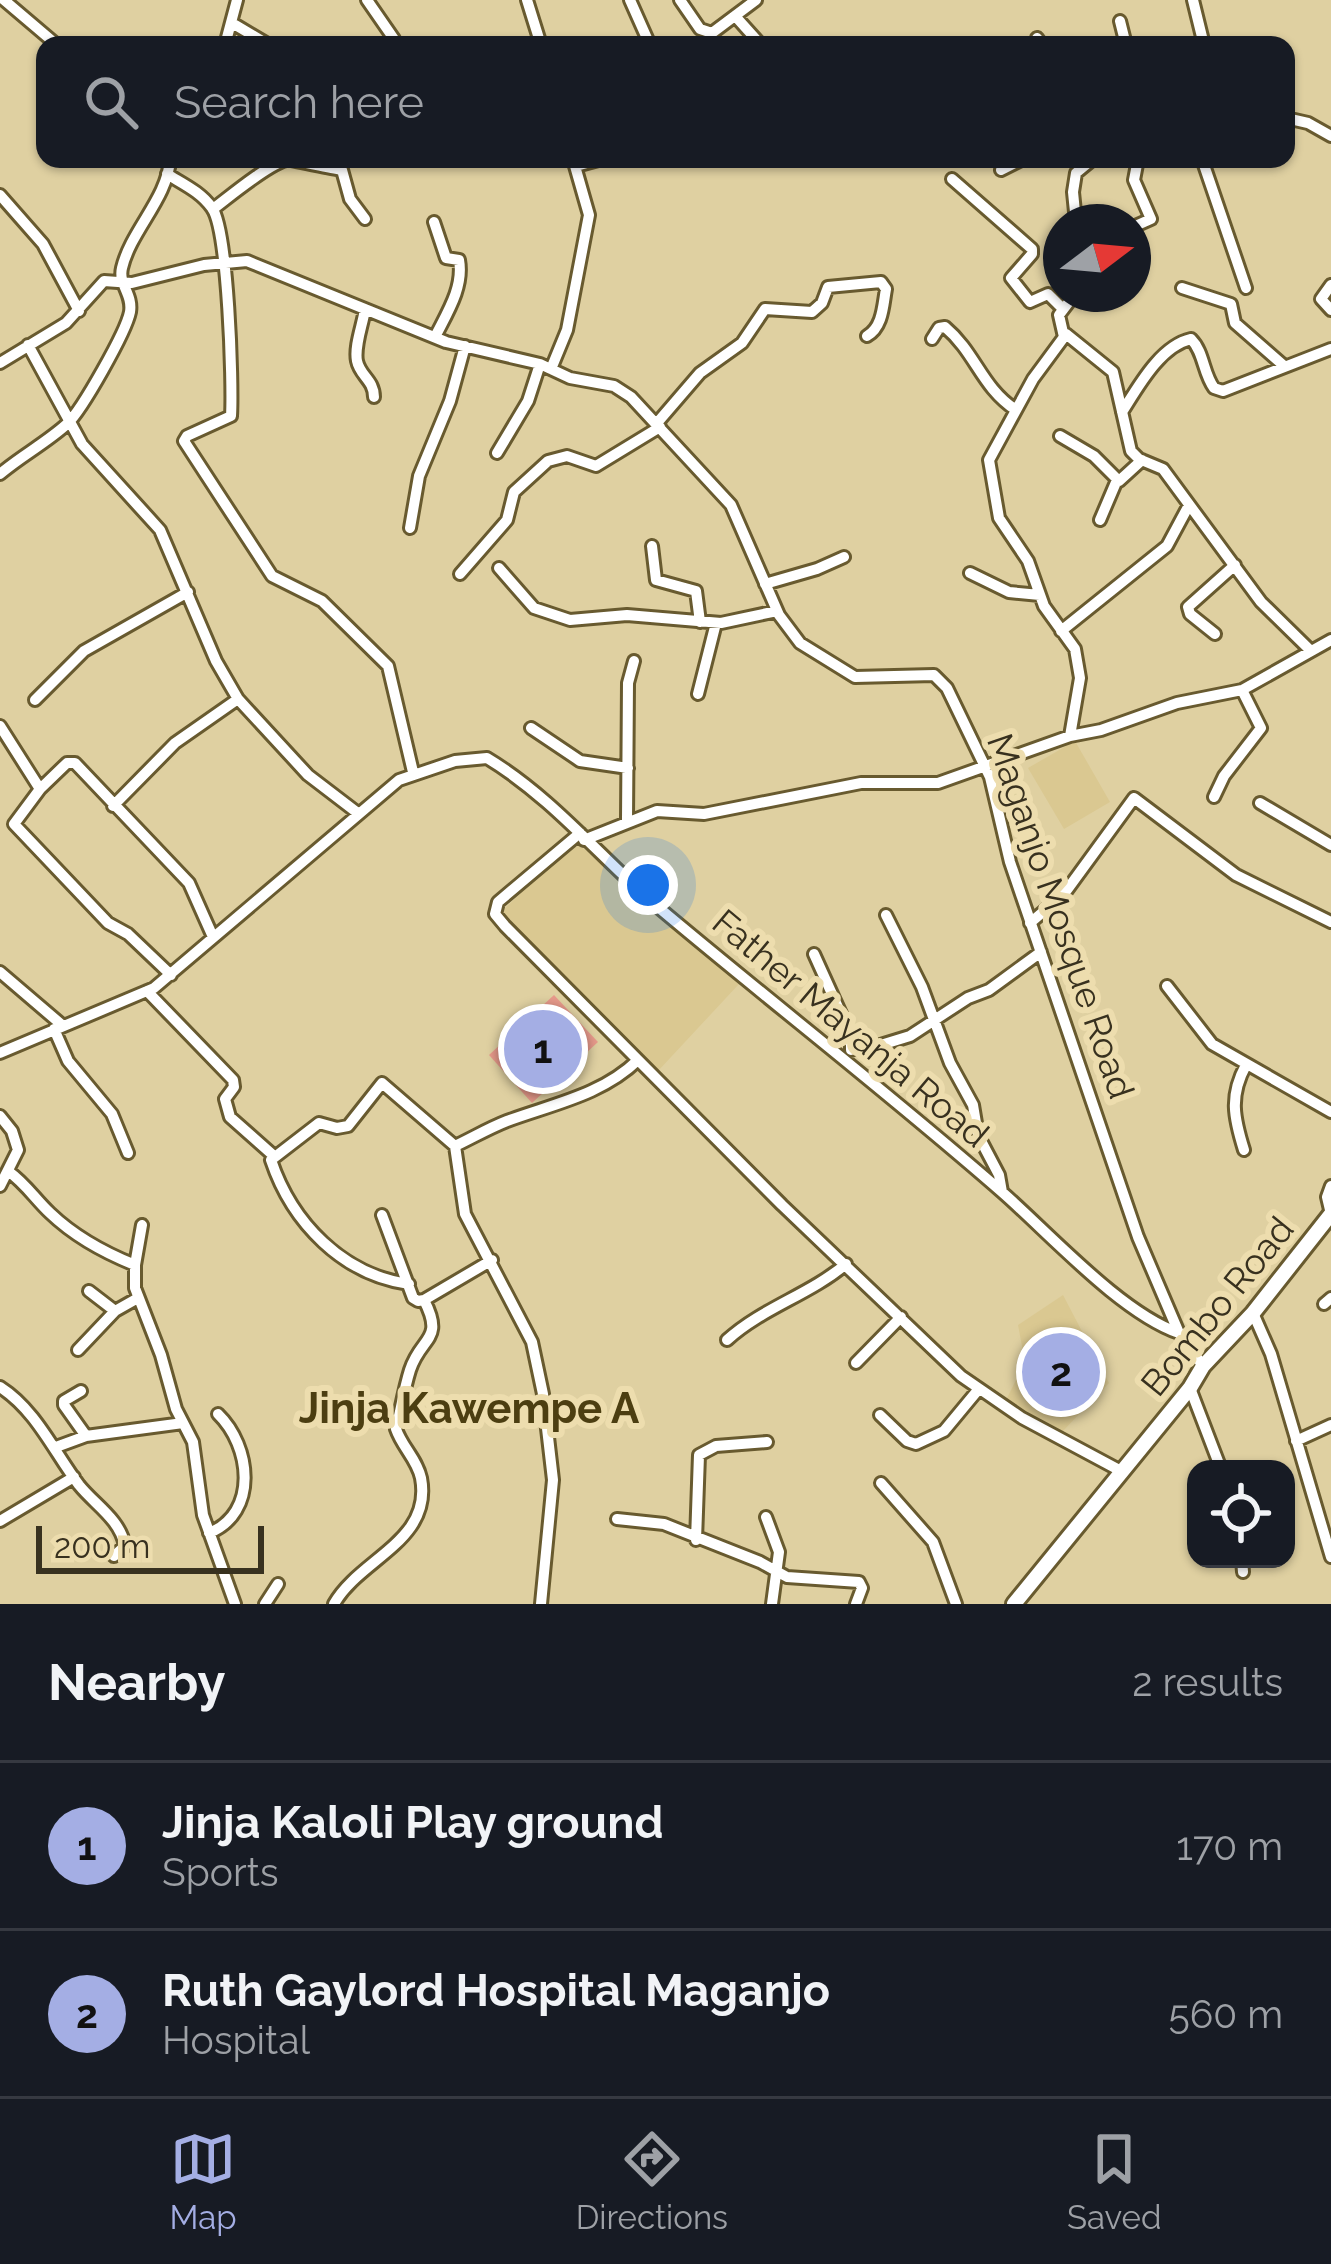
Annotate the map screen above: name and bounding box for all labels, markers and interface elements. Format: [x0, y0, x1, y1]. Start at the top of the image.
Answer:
search box [36, 36, 1295, 168]
icon: search [78, 69, 144, 135]
text: Search here [174, 76, 424, 129]
north arrow [1043, 204, 1151, 312]
street label: Maganjo Mosque Road [979, 728, 1143, 1104]
your location [618, 855, 678, 915]
street label: Father Mayanja Road [705, 900, 997, 1156]
pin: 1 [504, 1004, 582, 1094]
street label: Bombo Road [1132, 1208, 1302, 1404]
pin: 2 [1022, 1327, 1100, 1417]
district label: Jinja Kawempe A [299, 1384, 640, 1433]
map controls [1187, 1460, 1295, 1568]
button: locate [1187, 1460, 1295, 1568]
scale bar [36, 1520, 264, 1573]
text: 200 m [54, 1527, 150, 1566]
text: Nearby [48, 1652, 225, 1712]
text: 2 results [1132, 1659, 1283, 1705]
text: Jinja Kaloli Play ground [162, 1796, 664, 1849]
text: 1 [77, 1823, 97, 1869]
text: 170 m [1176, 1823, 1283, 1869]
text: Sports [162, 1849, 279, 1895]
text: Ruth Gaylord Hospital Maganjo [162, 1964, 830, 2017]
text: 2 [76, 1991, 98, 2037]
text: 560 m [1169, 1991, 1283, 2037]
text: Hospital [162, 2017, 310, 2063]
tab: Map [170, 2126, 237, 2237]
tab: Directions [576, 2126, 728, 2237]
tab: Saved [1067, 2126, 1161, 2237]

